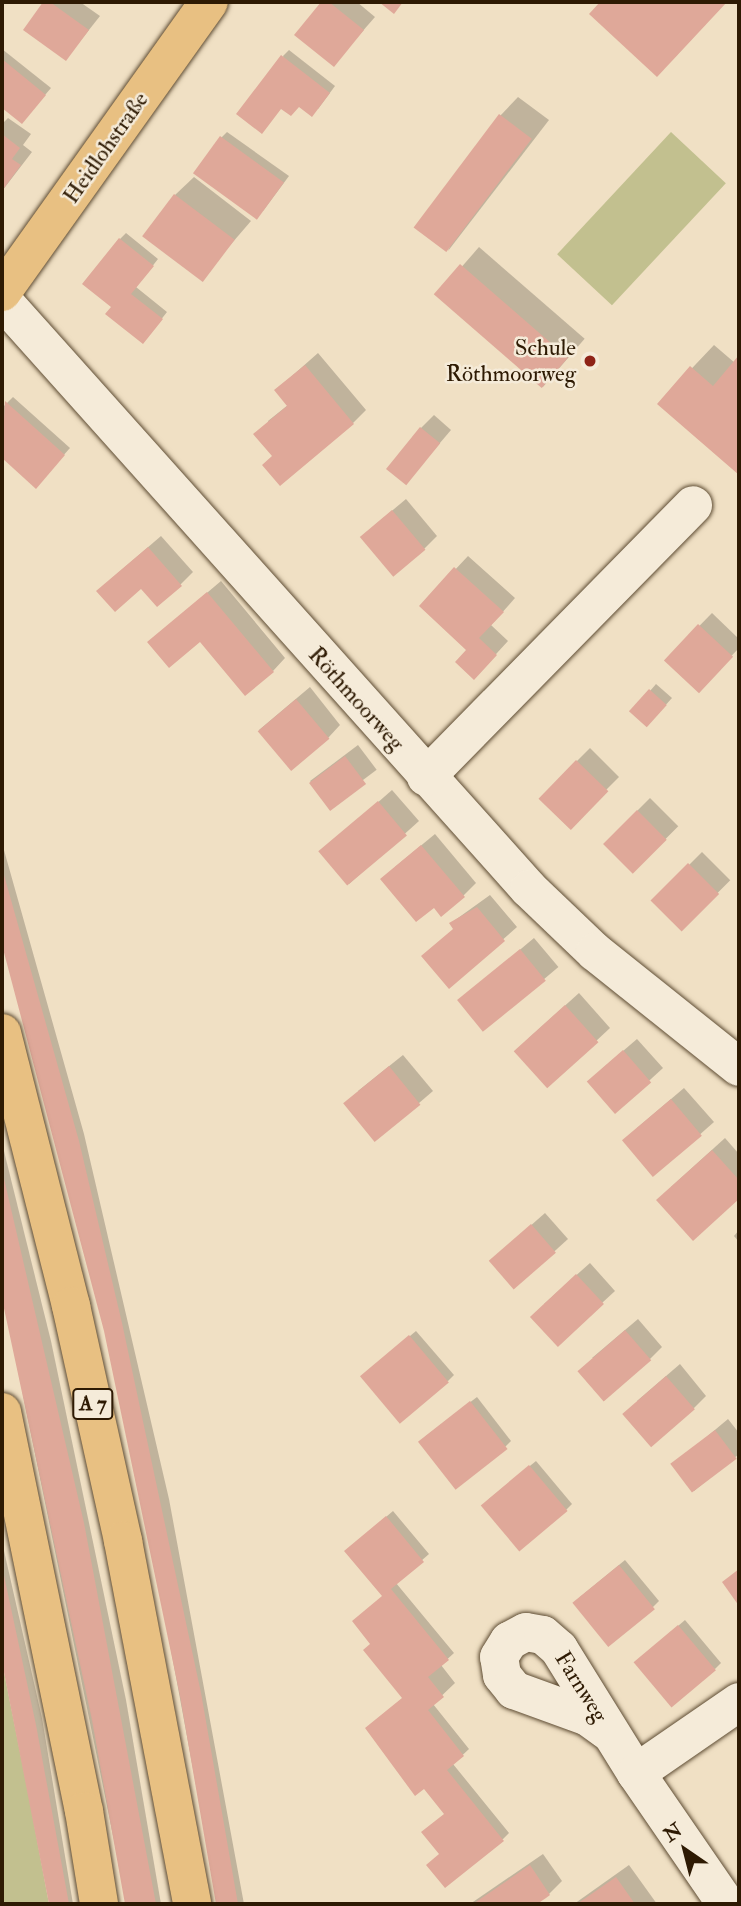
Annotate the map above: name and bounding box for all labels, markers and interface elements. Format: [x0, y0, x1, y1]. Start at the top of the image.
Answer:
street label: Heidlohstraße [57, 87, 155, 209]
place label: Schule Röthmoorweg [446, 334, 576, 388]
marker: Schule Röthmoorweg [582, 353, 598, 369]
street label: Röthmoorweg [302, 641, 410, 757]
road number: A 7 [72, 1386, 114, 1422]
street label: Farnweg [549, 1646, 613, 1728]
north arrow [650, 1815, 720, 1885]
text: N [659, 1818, 687, 1848]

